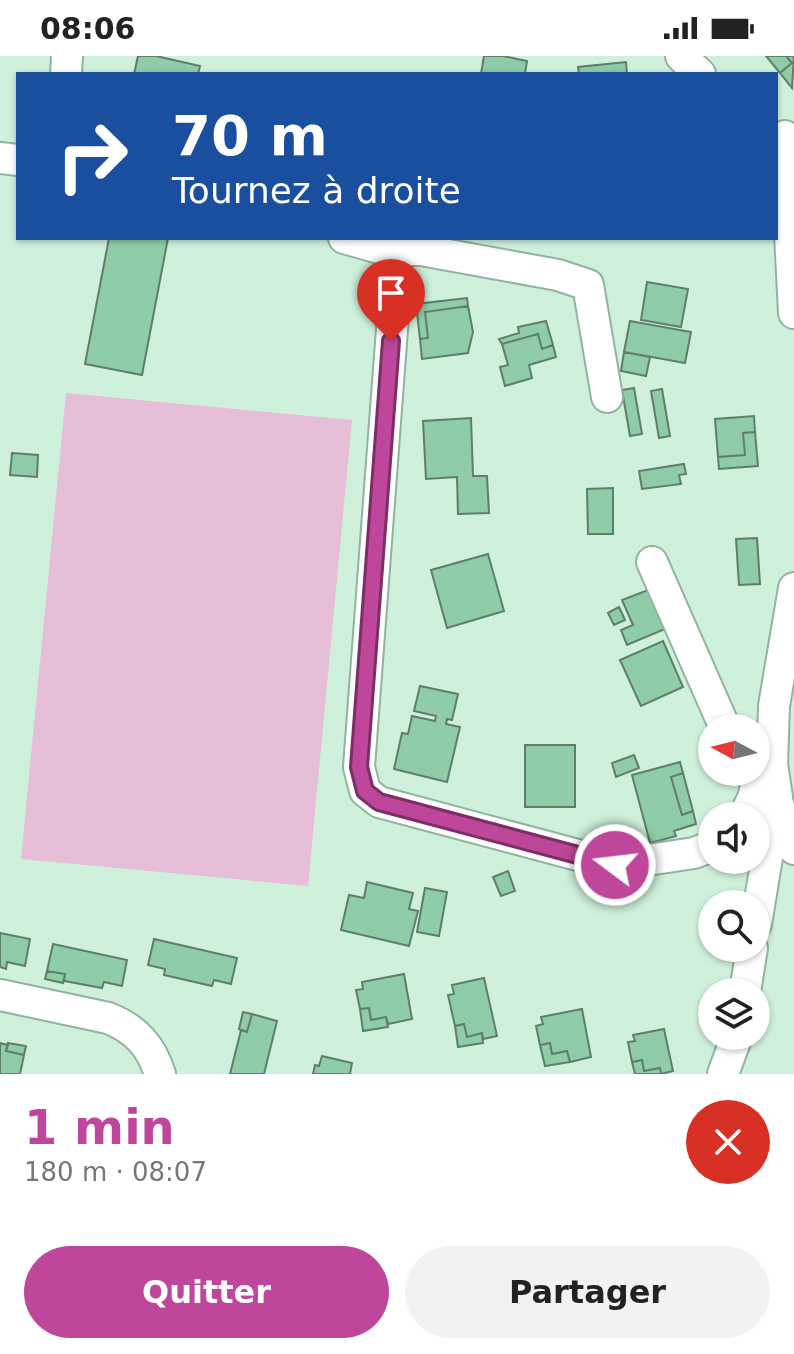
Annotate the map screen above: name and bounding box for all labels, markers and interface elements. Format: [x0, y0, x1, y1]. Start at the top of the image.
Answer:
text: 08:06 [40, 11, 136, 46]
text: 70 m [172, 103, 328, 168]
icon: right [40, 104, 144, 208]
text: Tournez à droite [172, 170, 461, 211]
pin [357, 259, 425, 341]
icon: arrive [369, 271, 413, 315]
north arrow [698, 714, 770, 786]
map controls [698, 714, 770, 1050]
button: sound [698, 802, 770, 874]
position arrow [573, 823, 657, 907]
button: search [698, 890, 770, 962]
button: layers [698, 978, 770, 1050]
text: 1 min [24, 1099, 175, 1155]
button: close [686, 1100, 770, 1184]
text: 180 m · 08:07 [24, 1157, 207, 1187]
button: Quitter [24, 1246, 389, 1338]
button: Partager [405, 1246, 770, 1338]

